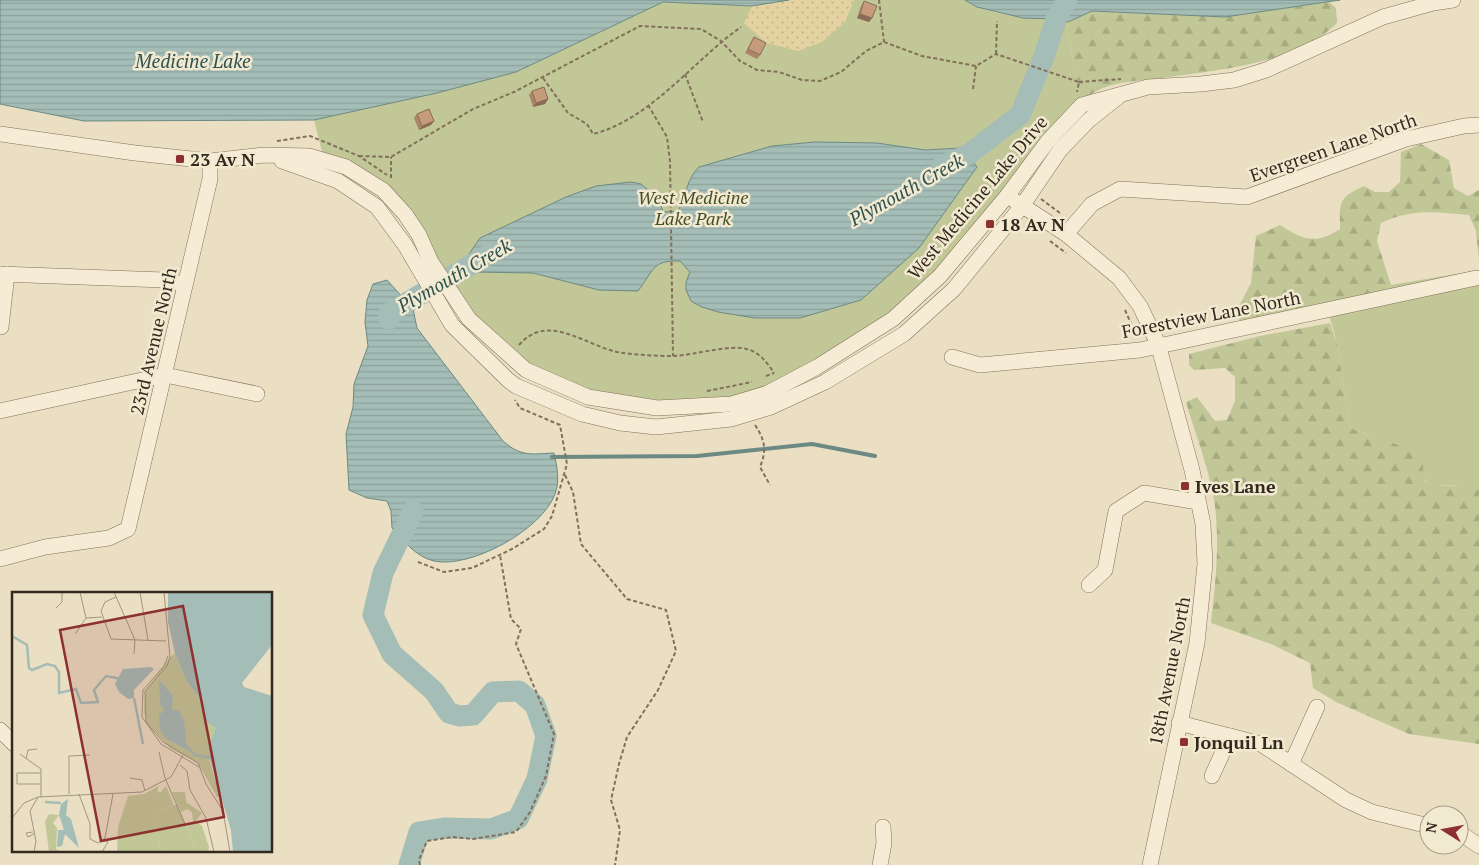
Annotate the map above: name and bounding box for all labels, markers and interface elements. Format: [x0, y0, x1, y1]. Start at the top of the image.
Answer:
water label: Medicine Lake [134, 48, 251, 73]
street label: Evergreen Lane North [1246, 107, 1420, 187]
street label: West Medicine Lake Drive [902, 110, 1052, 284]
place label: 23 Av N [190, 147, 255, 171]
water label: Plymouth Creek [843, 147, 968, 231]
marker: 23 Av N [174, 153, 186, 165]
park label: West Medicine Lake Park [637, 185, 749, 230]
place label: 18 Av N [1000, 212, 1065, 236]
marker: 18 Av N [984, 218, 996, 230]
water label: Plymouth Creek [392, 232, 516, 318]
street label: 23rd Avenue North [124, 264, 182, 417]
street label: Forestview Lane North [1120, 285, 1303, 343]
place label: Ives Lane [1195, 474, 1276, 498]
marker: Ives Lane [1179, 480, 1191, 492]
inset map [12, 592, 272, 852]
street label: 18th Avenue North [1143, 594, 1195, 747]
place label: Jonquil Ln [1194, 730, 1284, 754]
marker: Jonquil Ln [1178, 736, 1190, 748]
north arrow [1419, 805, 1469, 855]
text: N [1420, 820, 1441, 834]

